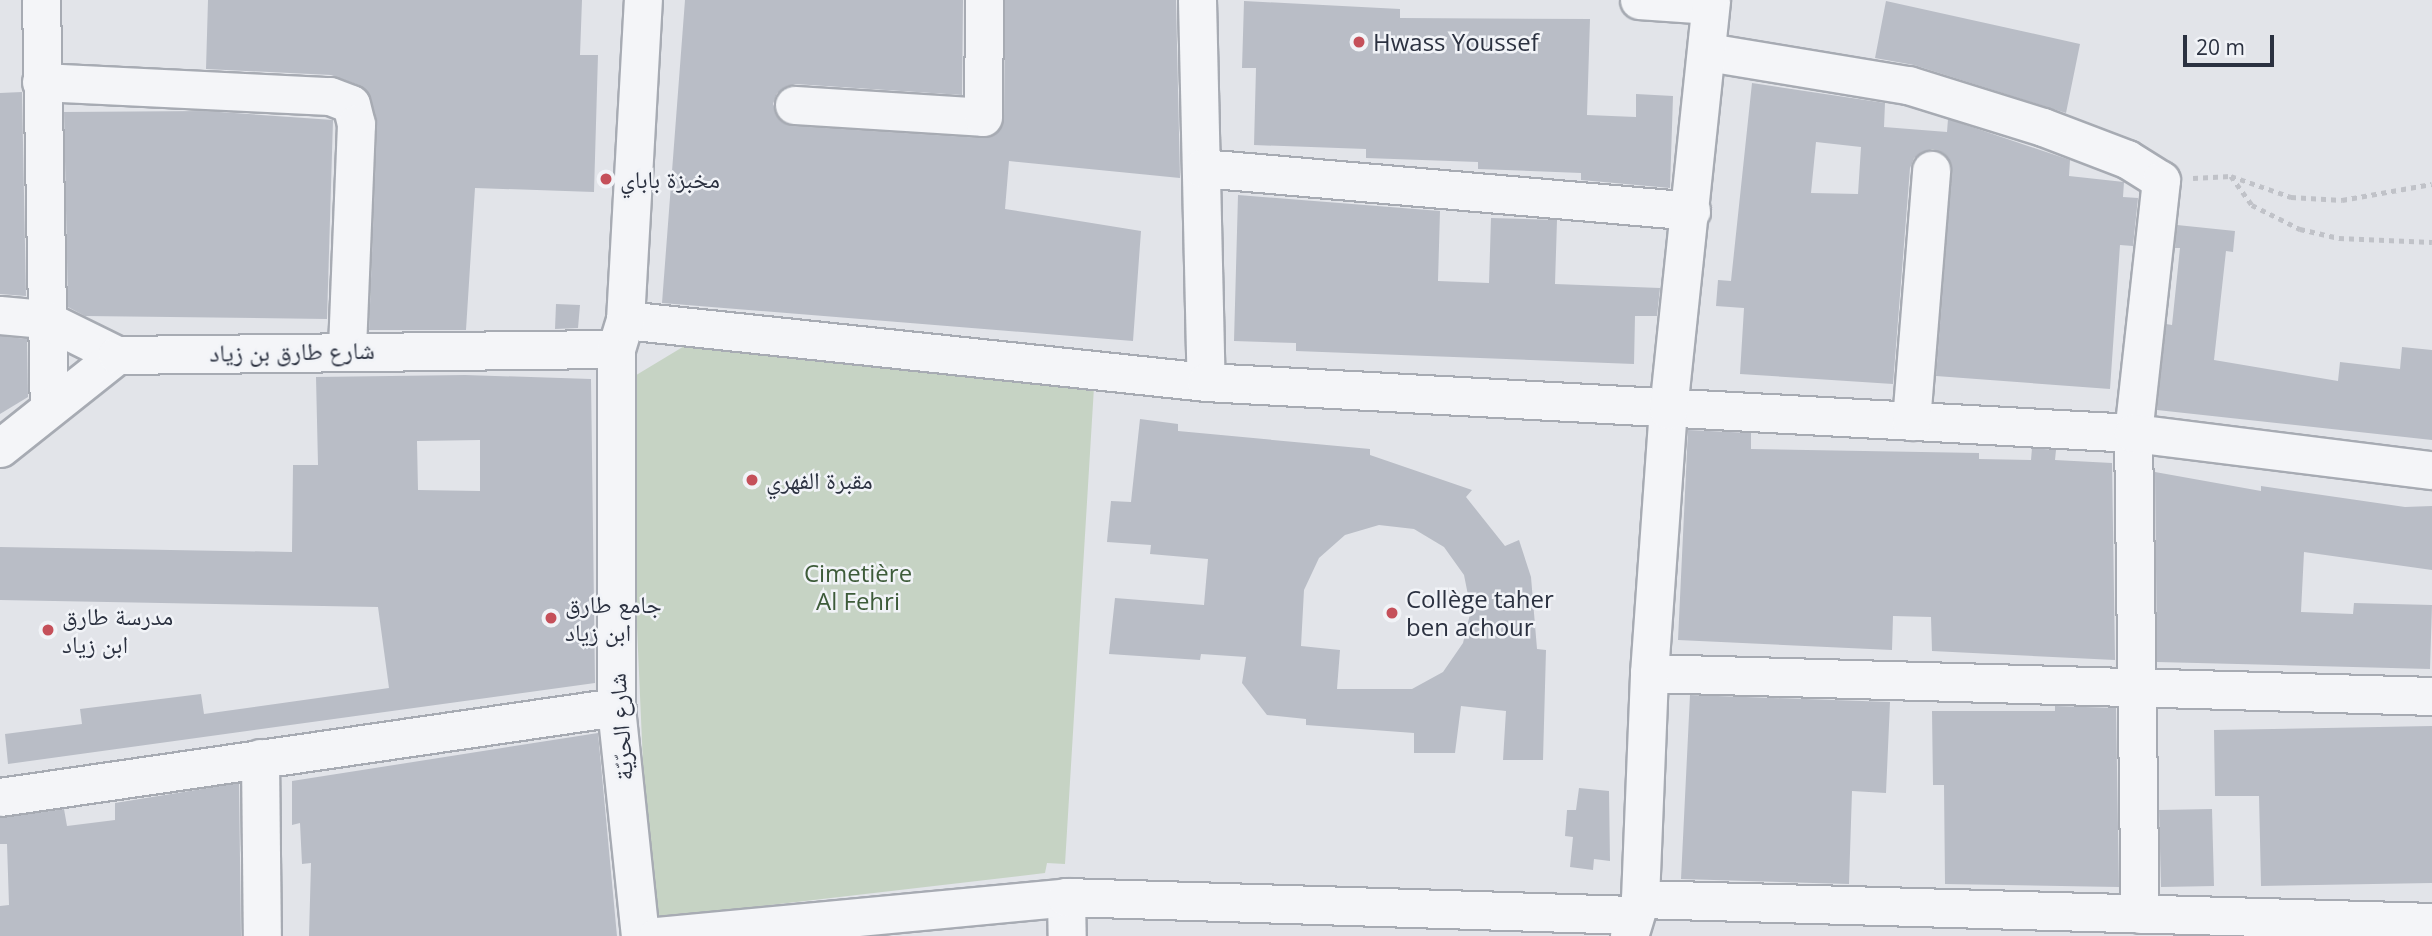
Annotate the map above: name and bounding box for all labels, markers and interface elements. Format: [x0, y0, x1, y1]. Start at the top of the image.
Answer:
scale bar [2187, 21, 2278, 65]
place label: Hwass Youssef [1373, 28, 1539, 56]
text: 20 m [2196, 33, 2245, 61]
marker: Hwass Youssef [1351, 34, 1367, 50]
place label: مخبزة باباي [620, 165, 720, 193]
marker: مخبزة باباي [598, 171, 614, 187]
street label: شارع طارق بن زياد [209, 335, 375, 367]
place label: مقبرة الفهري [766, 466, 873, 494]
marker: مقبرة الفهري [744, 472, 760, 488]
park label: Cimetière Al Fehri [804, 559, 912, 615]
place label: Collège taher ben achour [1406, 585, 1554, 641]
place label: جامع طارق ابن زياد [565, 590, 662, 646]
place label: مدرسة طارق ابن زياد [62, 602, 173, 658]
marker: Collège taher ben achour [1384, 605, 1400, 621]
marker: جامع طارق ابن زياد [543, 610, 559, 626]
marker: مدرسة طارق ابن زياد [40, 622, 56, 638]
street label: شارع الحرّيّة [602, 672, 638, 782]

